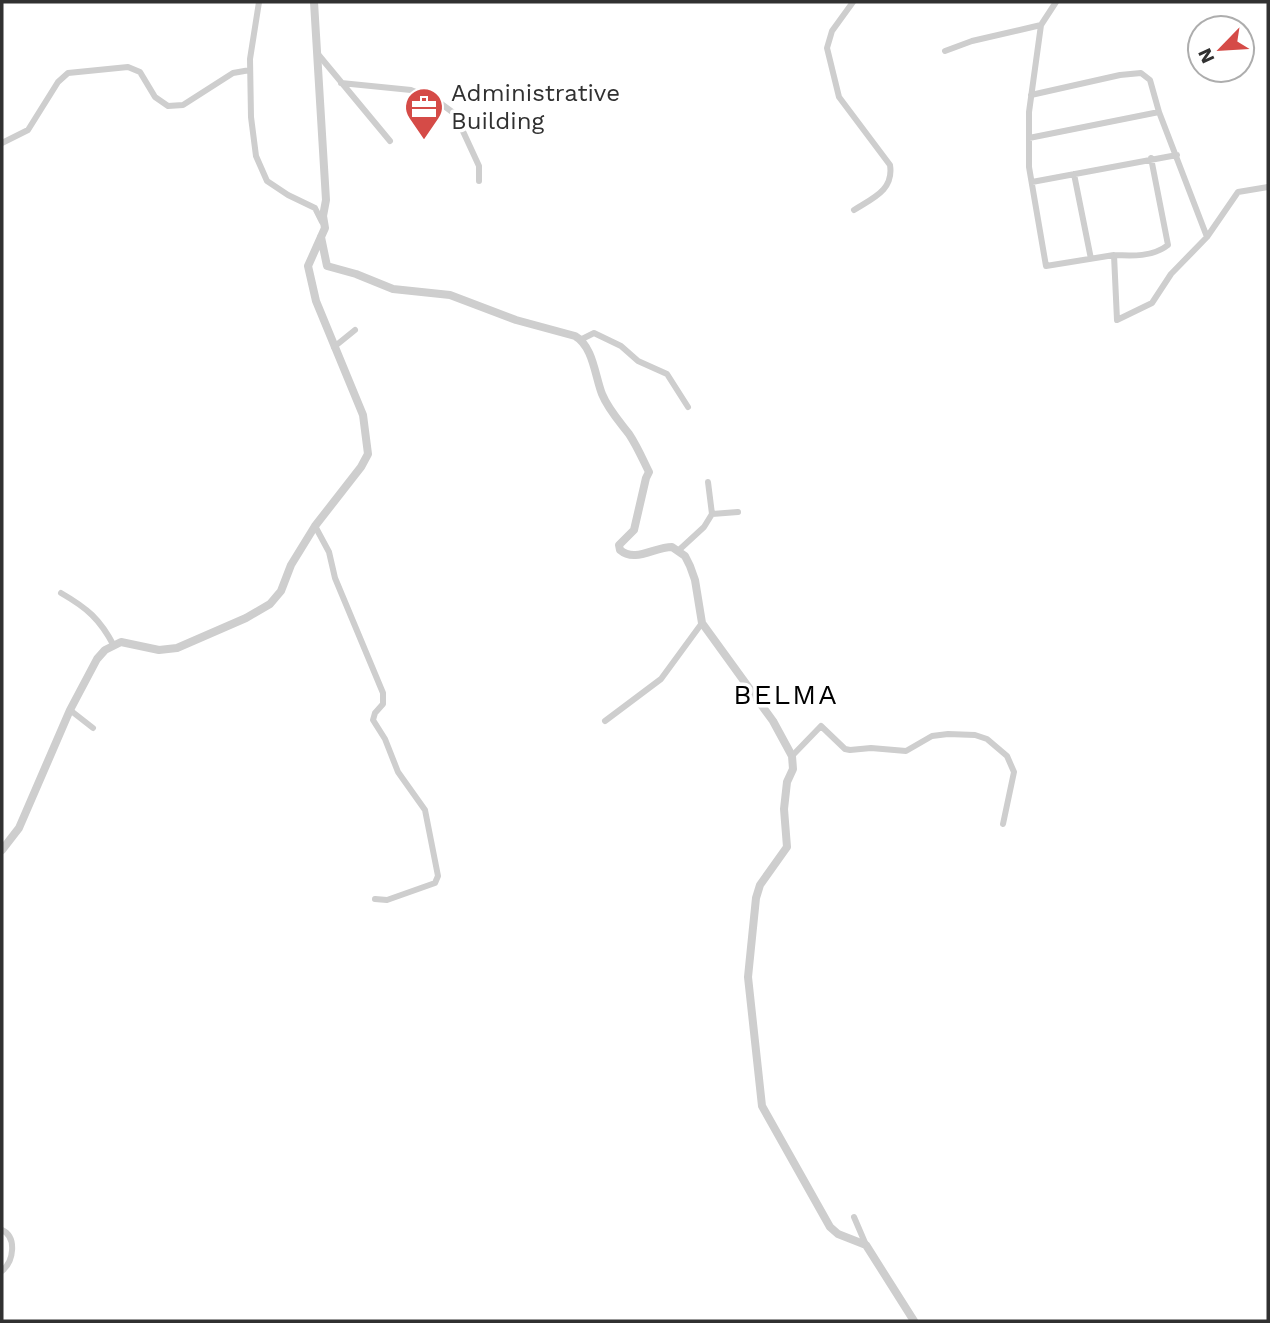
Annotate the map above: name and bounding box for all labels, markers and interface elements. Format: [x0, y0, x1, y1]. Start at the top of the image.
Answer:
north arrow [1186, 14, 1256, 84]
text: N [1193, 45, 1219, 67]
place label: Administrative Building [451, 79, 620, 135]
office icon: Administrative Building [403, 86, 445, 141]
district label: BELMA [733, 678, 839, 711]

